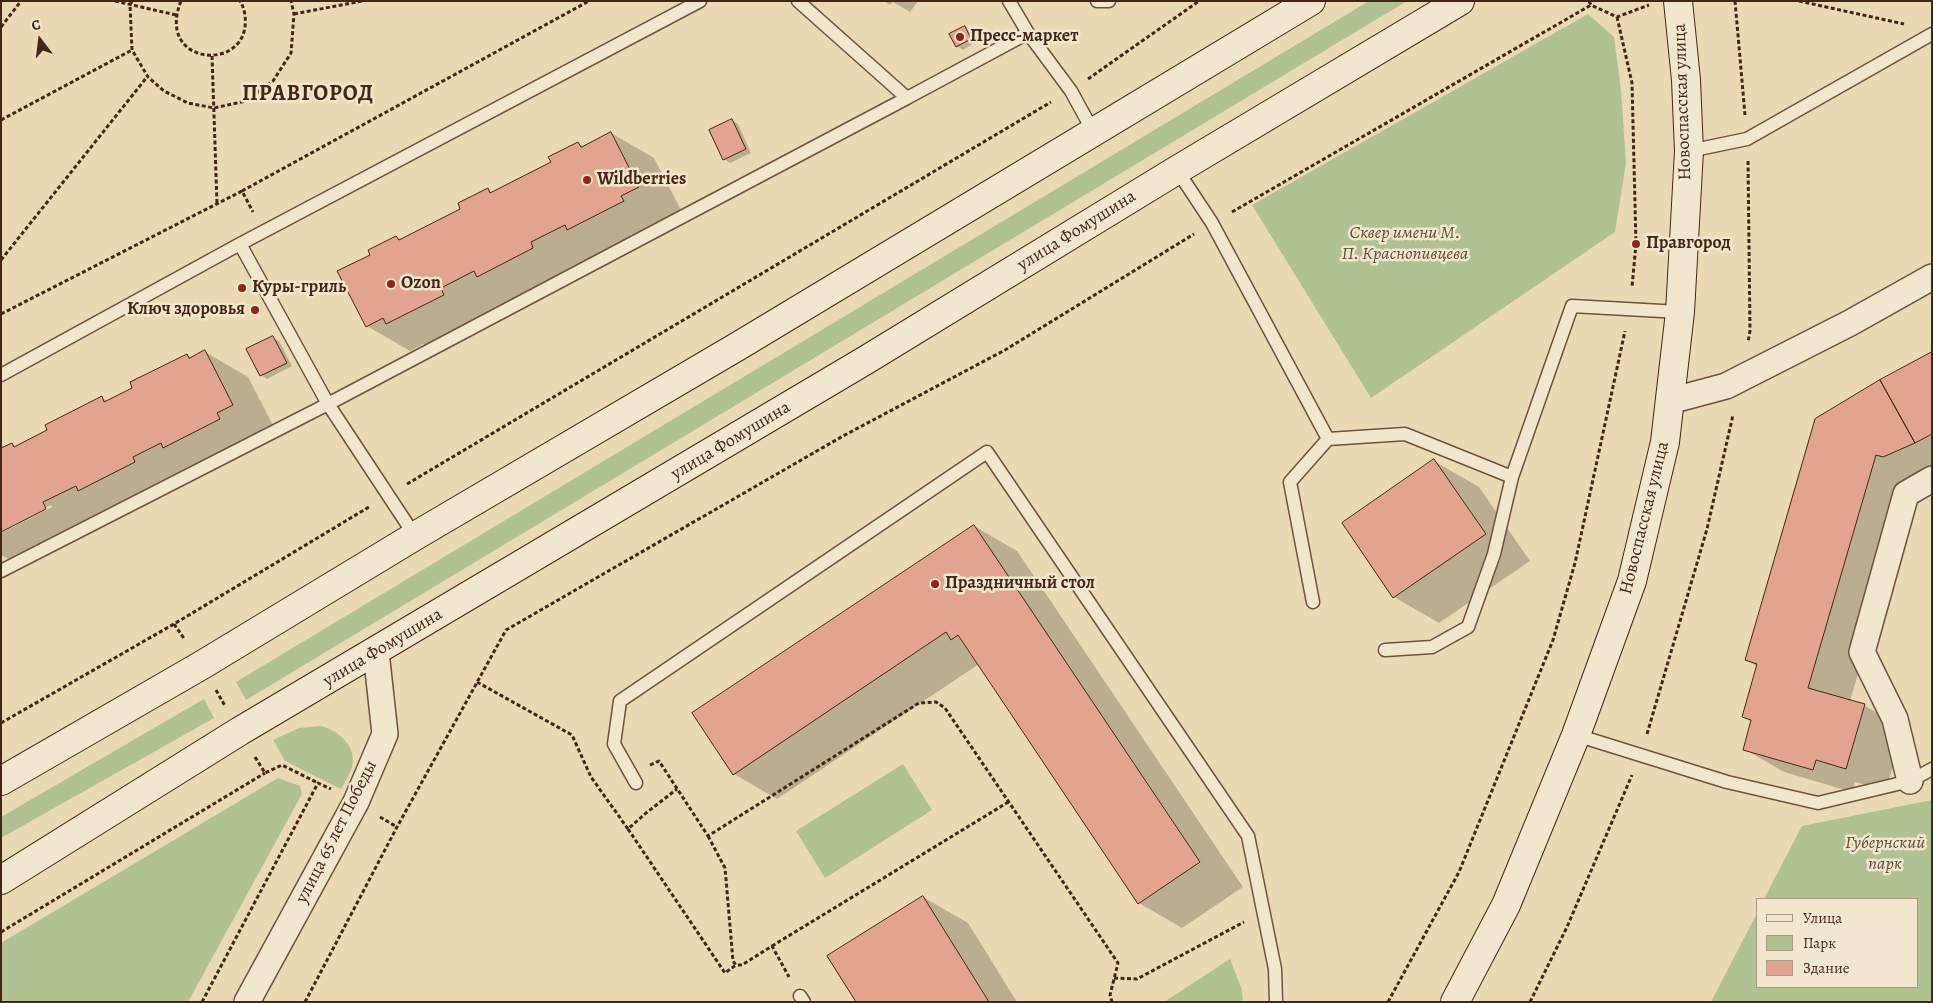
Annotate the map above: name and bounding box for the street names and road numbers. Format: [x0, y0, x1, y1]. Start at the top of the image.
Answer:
street label: Новоспасская улица [1669, 23, 1697, 181]
street label: улица Фомушина [1014, 186, 1140, 276]
street label: улица Фомушина [667, 397, 795, 485]
street label: Новоспасская улица [1616, 439, 1674, 597]
street label: улица Фомушина [319, 604, 447, 692]
street label: улица 65 лет Победы [292, 757, 382, 907]

